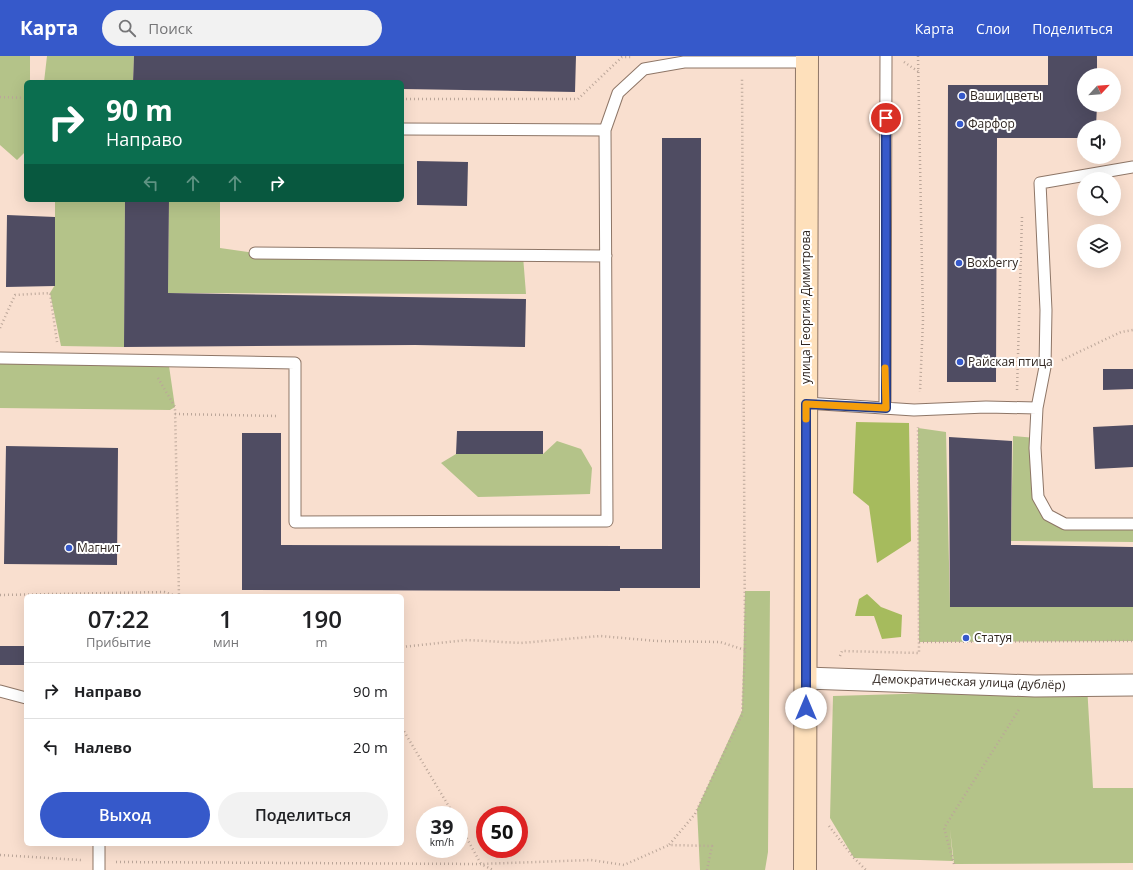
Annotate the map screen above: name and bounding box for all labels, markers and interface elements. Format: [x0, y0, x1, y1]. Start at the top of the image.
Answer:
search box [102, 10, 382, 46]
text: Карта [20, 15, 78, 41]
icon: search [116, 17, 138, 39]
text: Поиск [148, 18, 193, 38]
text: Карта [915, 19, 954, 38]
text: Слои [976, 19, 1010, 38]
text: Поделиться [1032, 19, 1113, 38]
north arrow [1077, 68, 1121, 112]
map controls [1077, 68, 1121, 268]
place label: Ваши цветы [970, 87, 1042, 104]
text: 90 m [106, 91, 173, 129]
marker: Ваши цветы [957, 91, 967, 101]
icon: right [40, 96, 92, 148]
pin [869, 101, 903, 135]
icon: arrive [875, 107, 897, 129]
place label: Фарфор [968, 115, 1015, 132]
marker: Фарфор [955, 119, 965, 129]
button: sound [1077, 120, 1121, 164]
text: Направо [106, 127, 183, 151]
icon: left [140, 172, 162, 194]
icon: ahead [182, 172, 204, 194]
icon: ahead [224, 172, 246, 194]
icon: right [266, 172, 288, 194]
button: search [1077, 172, 1121, 216]
button: layers [1077, 224, 1121, 268]
street label: улица Георгия Димитрова [797, 230, 814, 384]
place label: Boxberry [967, 254, 1019, 271]
marker: Boxberry [954, 258, 964, 268]
place label: Райская птица [968, 353, 1053, 370]
marker: Райская птица [955, 357, 965, 367]
place label: Магнит [77, 539, 121, 556]
marker: Магнит [64, 543, 74, 553]
text: 07:22 [88, 602, 149, 635]
text: 1 [219, 602, 233, 635]
text: 190 [301, 602, 342, 635]
place label: Статуя [974, 629, 1012, 646]
text: Прибытие [86, 633, 151, 651]
text: мин [213, 633, 239, 651]
text: m [315, 633, 328, 651]
marker: Статуя [961, 633, 971, 643]
street label: Демократическая улица (дублёр) [872, 670, 1066, 693]
icon: right [40, 680, 62, 702]
text: Направо [74, 681, 142, 701]
text: 90 m [353, 681, 388, 701]
position arrow [785, 687, 827, 729]
icon: left [40, 736, 62, 758]
text: Налево [74, 737, 132, 757]
text: 20 m [353, 737, 388, 757]
button: Выход [40, 792, 210, 838]
button: Поделиться [218, 792, 388, 838]
speed limit sign: 50 [476, 806, 528, 858]
text: 39 [431, 813, 453, 840]
text: km/h [430, 835, 454, 849]

